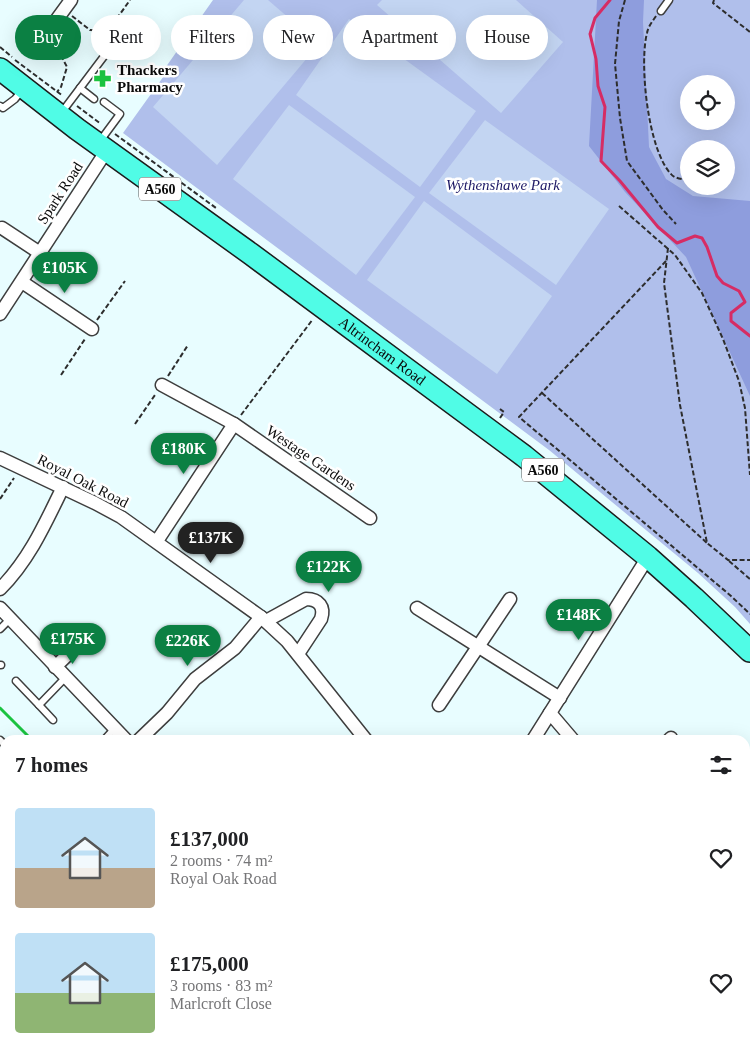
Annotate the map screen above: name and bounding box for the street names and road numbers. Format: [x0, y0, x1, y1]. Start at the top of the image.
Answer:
street label: Spark Road [34, 159, 86, 227]
road number: A560 [139, 178, 181, 200]
street label: Altrincham Road [336, 314, 429, 389]
street label: Westage Gardens [263, 422, 359, 494]
street label: Royal Oak Road [35, 451, 132, 511]
road number: A560 [522, 458, 564, 482]

